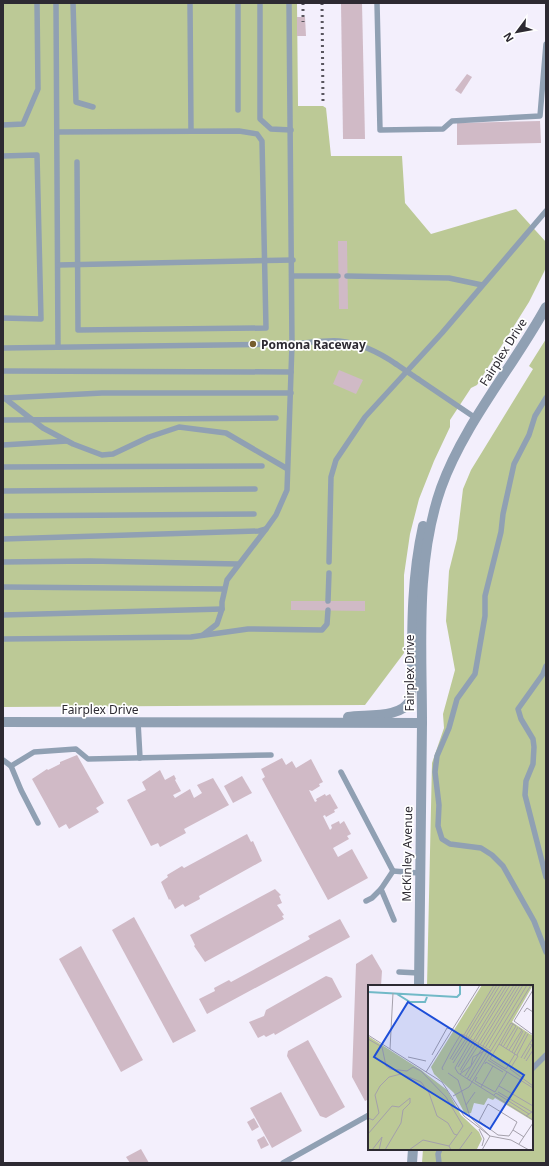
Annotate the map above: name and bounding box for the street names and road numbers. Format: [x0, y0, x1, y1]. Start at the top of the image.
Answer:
street label: Fairplex Drive [475, 315, 531, 389]
street label: Fairplex Drive [401, 634, 418, 712]
street label: Fairplex Drive [61, 701, 139, 718]
street label: McKinley Avenue [398, 806, 416, 902]

